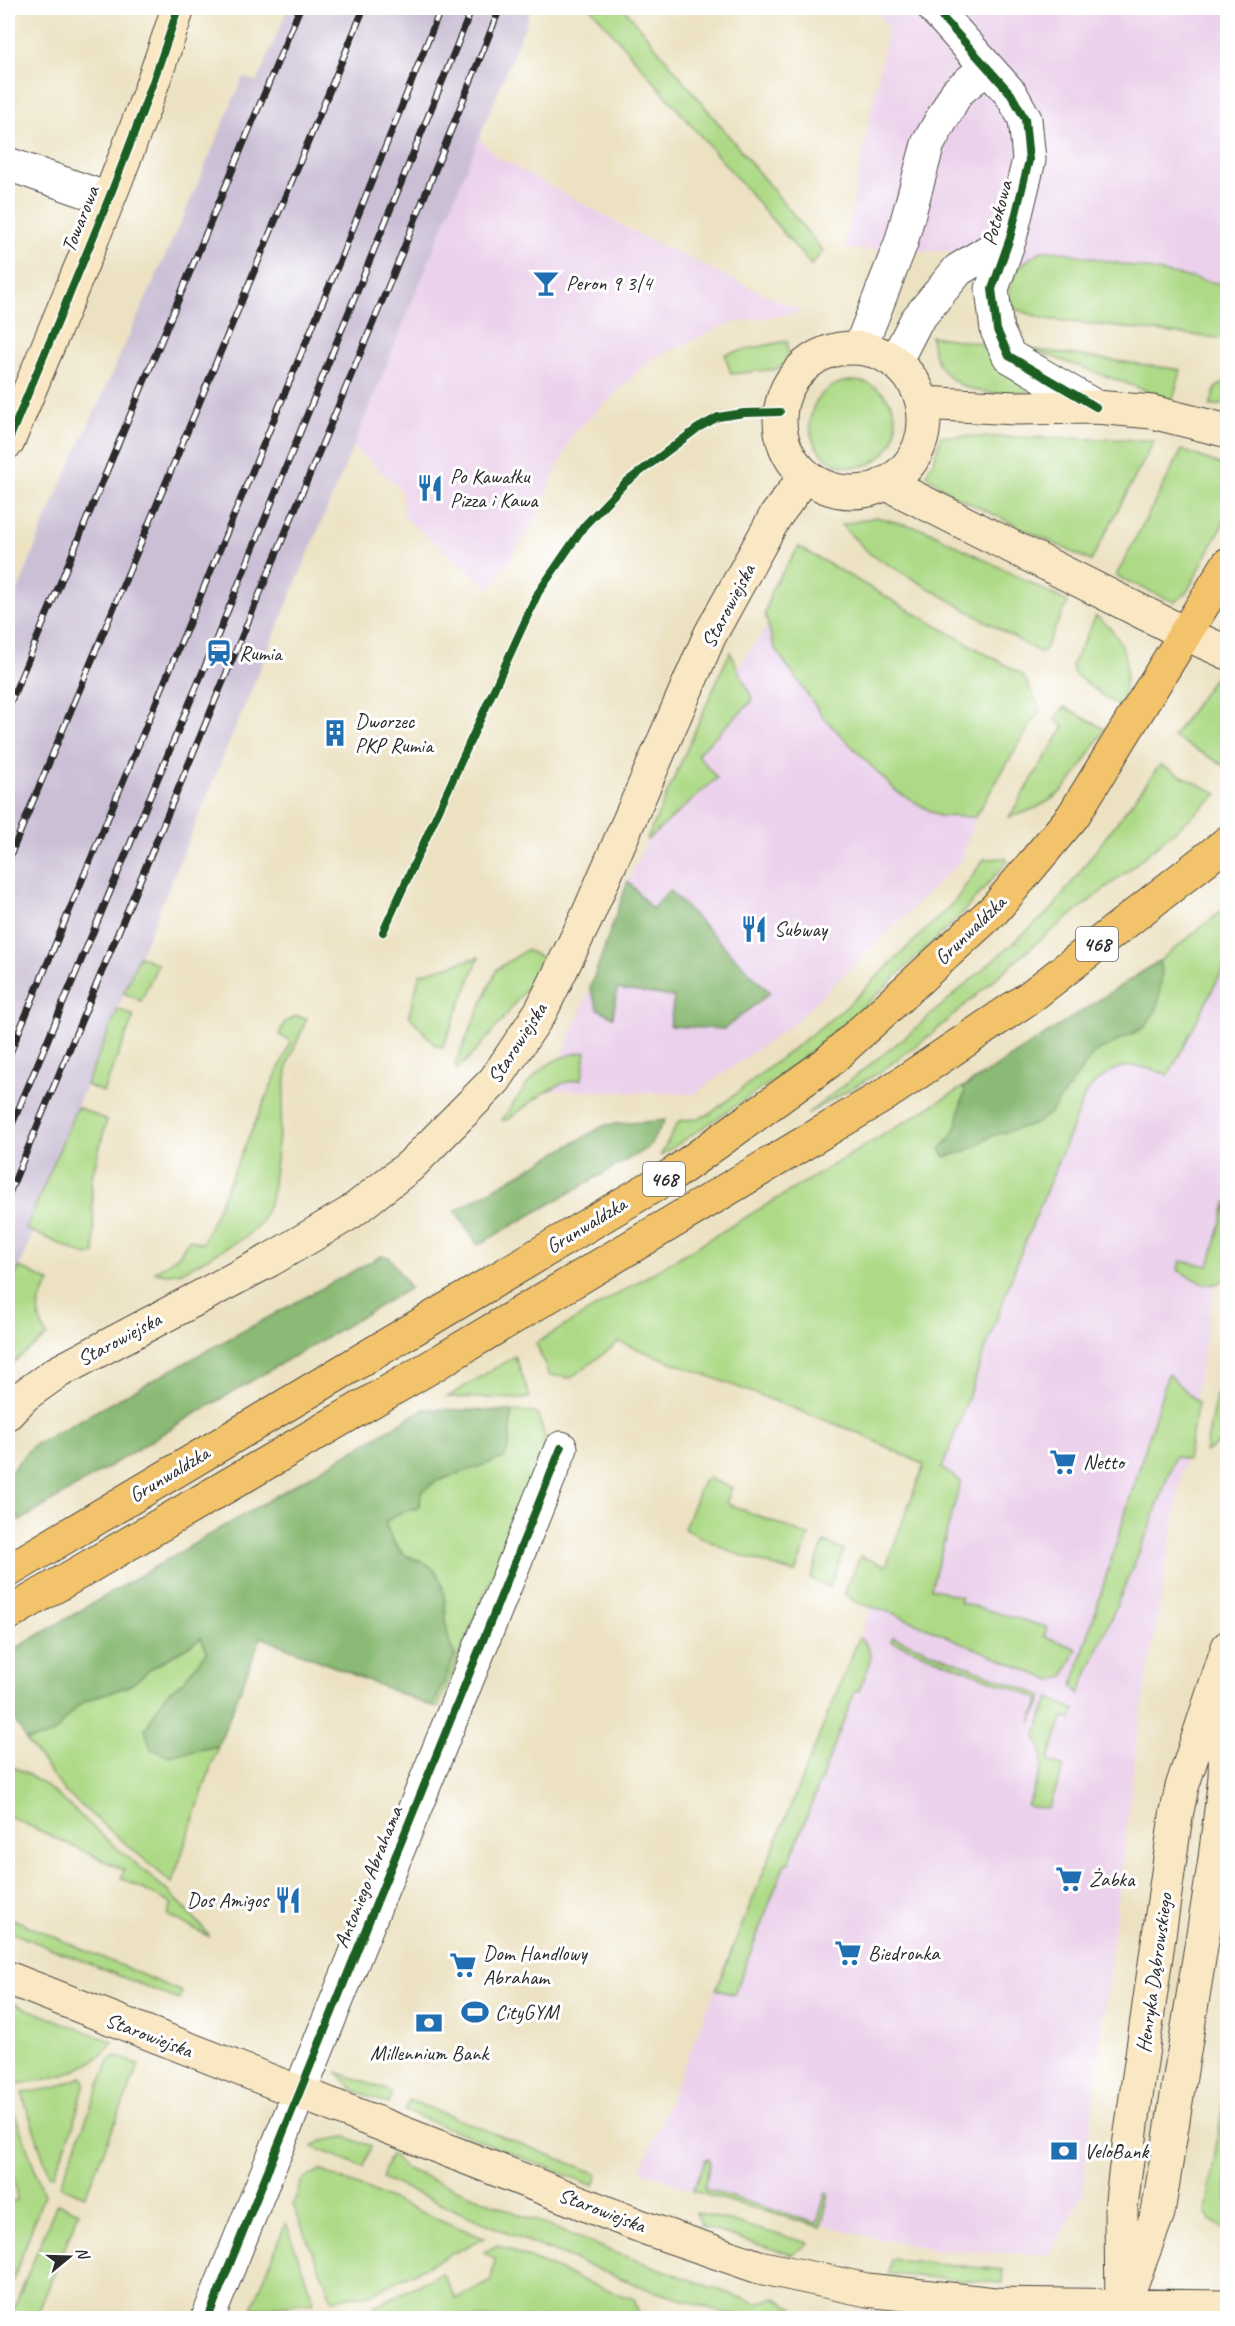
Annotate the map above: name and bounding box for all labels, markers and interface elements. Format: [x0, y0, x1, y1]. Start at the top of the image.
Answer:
street label: Potokowa [976, 176, 1019, 248]
street label: Towarowa [55, 180, 106, 256]
bar icon: Peron 9 3|4 [531, 268, 561, 298]
place label: Peron 9 3|4 [566, 270, 655, 296]
place label: Po Kawałku Pizza i Kawa [450, 463, 539, 513]
restaurant icon: Po Kawałku Pizza i Kawa [415, 473, 445, 503]
street label: Starowiejska [695, 558, 762, 652]
station icon: Rumia [204, 638, 234, 668]
place label: Rumia [239, 640, 284, 666]
place label: Dworzec PKP Rumia [355, 708, 435, 758]
building icon: Dworzec PKP Rumia [320, 718, 350, 748]
street label: Grunwaldzka [929, 888, 1013, 970]
restaurant icon: Subway [739, 914, 769, 944]
place label: Subway [774, 916, 829, 942]
road number: 468 [1076, 927, 1118, 961]
street label: Starowiejska [481, 996, 554, 1088]
road number: 468 [643, 1162, 685, 1196]
street label: Grunwaldzka [541, 1190, 633, 1259]
street label: Starowiejska [73, 1305, 167, 1372]
street label: Grunwaldzka [124, 1439, 216, 1508]
supermarket icon: Netto [1048, 1447, 1078, 1477]
place label: Netto [1083, 1449, 1127, 1475]
street label: Antoniego Abrahama [328, 1801, 409, 1952]
supermarket icon: Żabka [1054, 1864, 1084, 1894]
place label: Żabka [1089, 1866, 1136, 1892]
restaurant icon: Dos Amigos [273, 1885, 303, 1915]
place label: Dos Amigos [187, 1887, 270, 1913]
street label: Henryka Dąbrowskiego [1130, 1890, 1178, 2054]
supermarket icon: Biedronka [833, 1938, 863, 1968]
place label: Dom Handlowy Abraham [483, 1940, 588, 1990]
place label: Biedronka [868, 1940, 941, 1966]
supermarket icon: Dom Handlowy Abraham [448, 1950, 478, 1980]
sports icon: CityGYM [460, 1997, 490, 2027]
place label: CityGYM [495, 1999, 560, 2025]
street label: Starowiejska [102, 2007, 198, 2064]
bank icon: Millennium Bank [414, 2008, 444, 2038]
place label: Millennium Bank [370, 2040, 490, 2066]
bank icon: VeloBank [1049, 2136, 1079, 2166]
place label: VeloBank [1084, 2138, 1149, 2164]
street label: Starowiejska [555, 2182, 651, 2239]
north arrow [39, 2227, 99, 2287]
text: N [71, 2245, 94, 2263]

